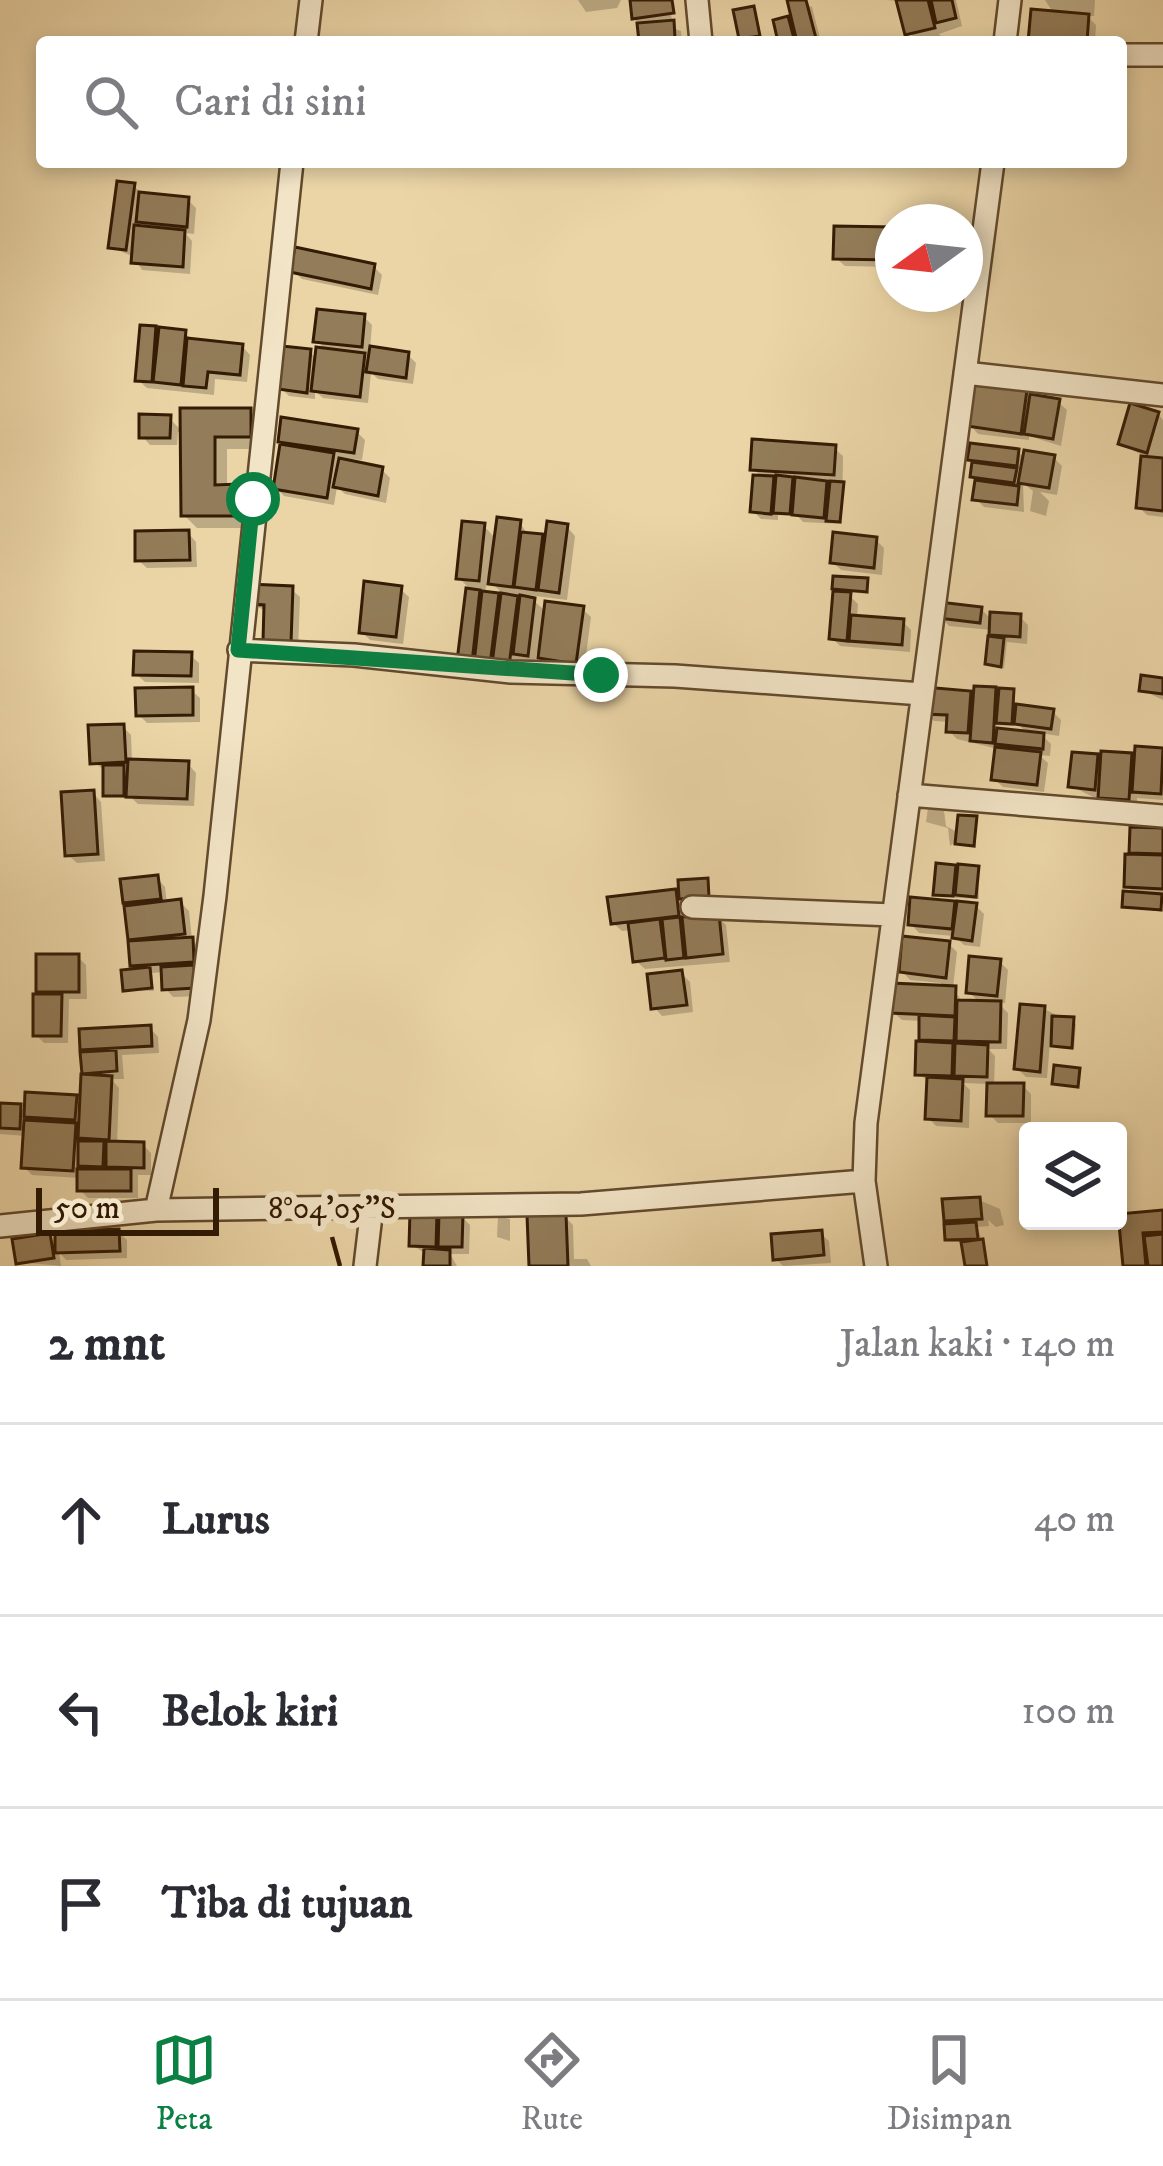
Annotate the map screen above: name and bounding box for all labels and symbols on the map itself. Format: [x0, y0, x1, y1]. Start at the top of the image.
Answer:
north arrow [875, 204, 983, 312]
route start [226, 472, 280, 526]
route end [574, 648, 628, 702]
scale bar [36, 1182, 219, 1235]
text: 8°04'05"S [268, 1191, 396, 1228]

